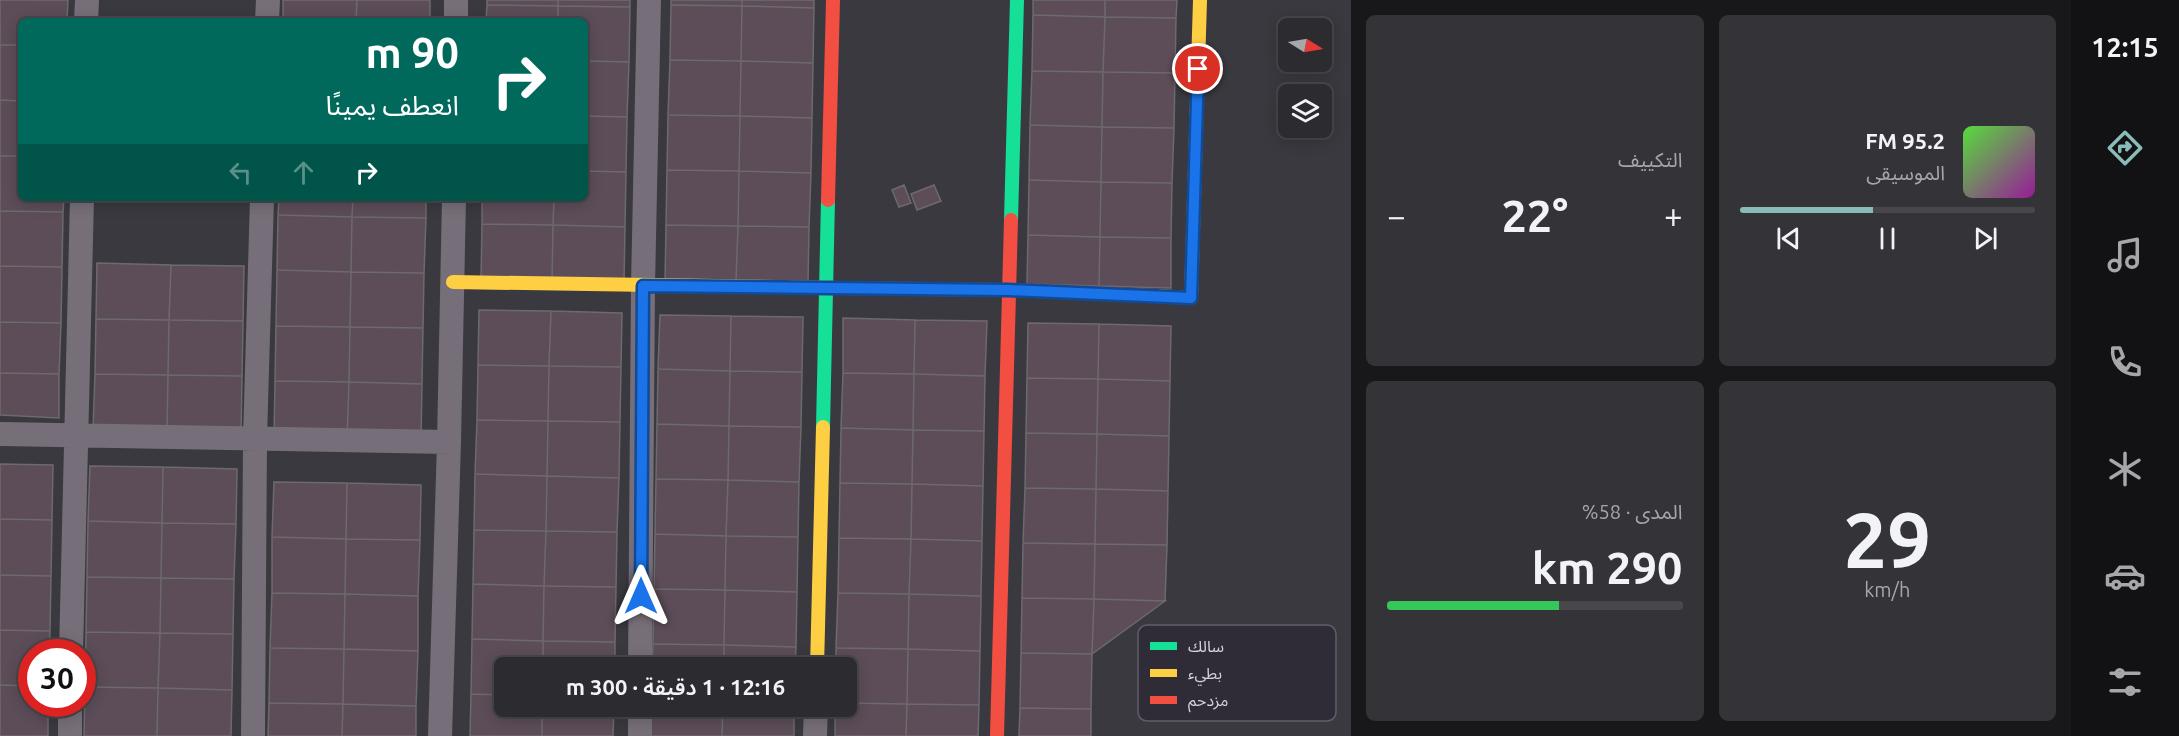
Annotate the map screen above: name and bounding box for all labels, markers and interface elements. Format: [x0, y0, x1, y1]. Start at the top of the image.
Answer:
north arrow [1278, 18, 1332, 72]
map controls [1278, 18, 1332, 138]
text: 90 m [365, 29, 459, 76]
text: 12:15 [2091, 32, 2159, 62]
icon: right [480, 42, 558, 120]
pin [1172, 43, 1223, 94]
icon: arrive [1181, 52, 1214, 85]
button: layers [1278, 84, 1332, 138]
text: انعطف يمينًا [325, 90, 459, 120]
icon: directions [2104, 127, 2146, 169]
text: 95.2 FM [1865, 128, 1945, 153]
text: التكييف [1618, 148, 1683, 171]
icon: left [224, 156, 257, 189]
icon: ahead [287, 156, 320, 189]
icon: right [350, 156, 383, 189]
text: الموسيقى [1866, 161, 1945, 184]
text: 22° [1501, 190, 1568, 241]
text: − [1387, 197, 1406, 234]
text: + [1664, 197, 1683, 234]
icon: previous [1772, 222, 1805, 255]
icon: pause [1871, 222, 1904, 255]
icon: next [1969, 222, 2002, 255]
icon: music [2104, 234, 2146, 276]
icon: phone [2104, 341, 2146, 383]
icon: climate [2104, 448, 2146, 490]
text: 29 [1843, 495, 1931, 583]
text: المدى · 58% [1582, 500, 1683, 523]
text: 290 km [1532, 542, 1683, 593]
icon: car [2104, 555, 2146, 597]
position arrow [609, 564, 673, 628]
text: km/h [1864, 578, 1910, 601]
legend [1138, 625, 1336, 721]
text: سالك [1188, 637, 1224, 655]
speed limit sign: 30 [18, 639, 96, 717]
icon: filters [2104, 661, 2146, 703]
text: بطيء [1188, 664, 1222, 686]
text: 12:16 · 1 دقيقة · 300 m [566, 674, 785, 699]
text: مزدحم [1188, 691, 1228, 713]

